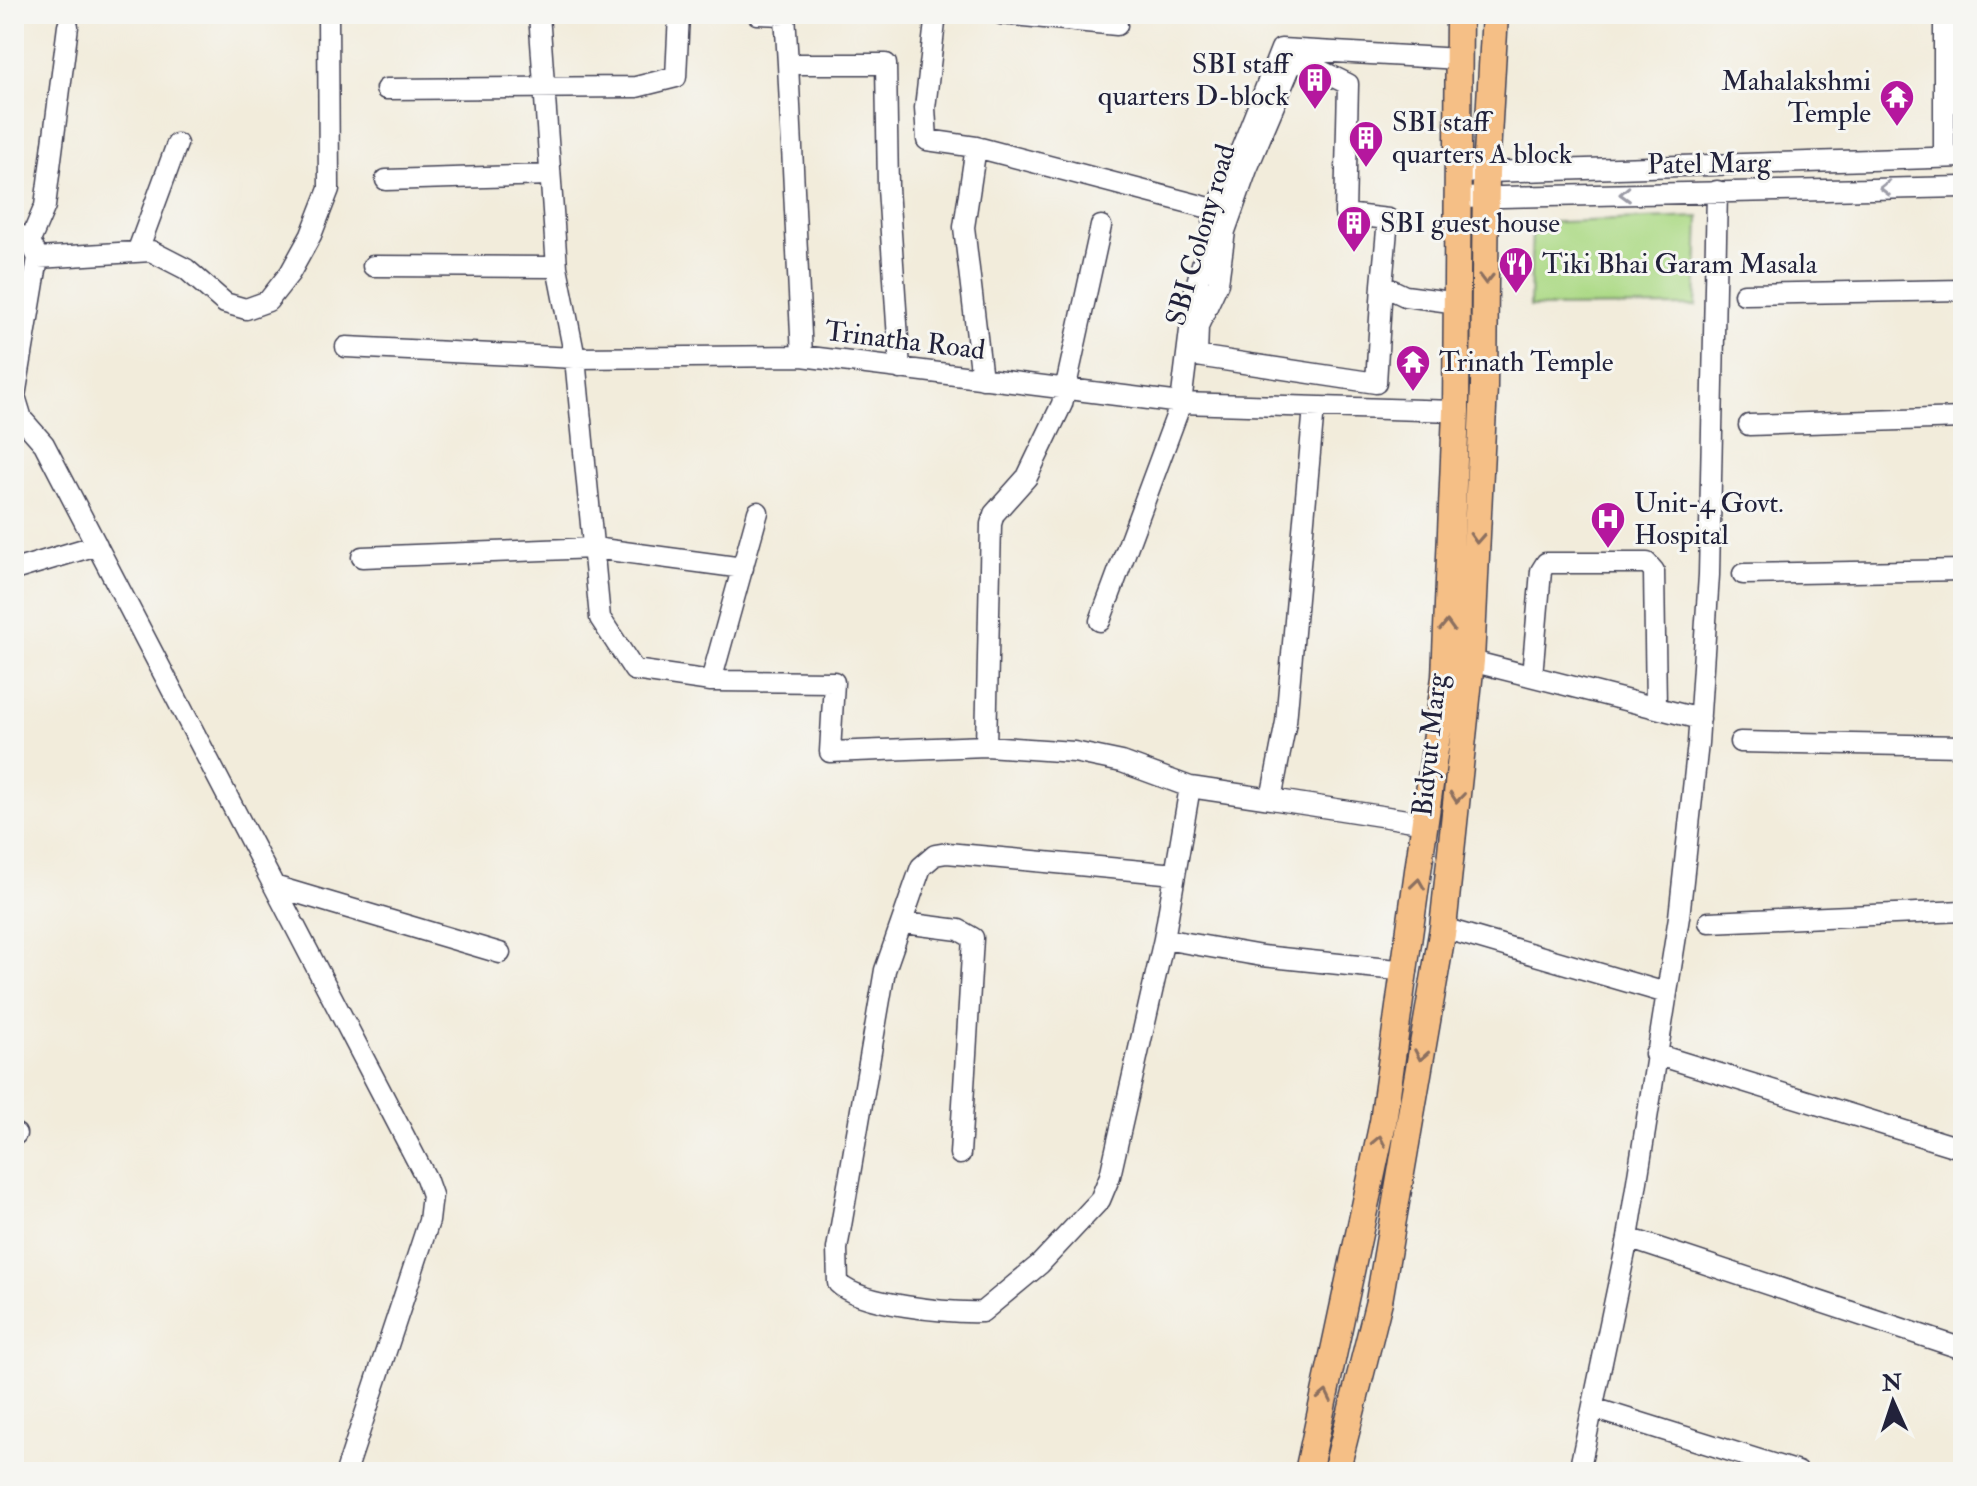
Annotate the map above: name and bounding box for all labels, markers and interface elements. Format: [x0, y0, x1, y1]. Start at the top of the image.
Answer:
place label: SBI staff quarters D-block [1098, 47, 1294, 114]
building icon: SBI staff quarters D-block [1296, 61, 1334, 111]
place label: Mahalakshmi Temple [1721, 64, 1871, 131]
temple icon: Mahalakshmi Temple [1878, 78, 1916, 128]
place label: SBI staff quarters A block [1392, 105, 1573, 172]
building icon: SBI staff quarters A block [1347, 119, 1385, 169]
street label: SBI Colony road [1158, 140, 1244, 330]
street label: Patel Marg [1647, 145, 1772, 183]
one-way arrow [1878, 179, 1891, 197]
one-way arrow [1618, 185, 1631, 202]
building icon: SBI guest house [1335, 204, 1373, 254]
place label: SBI guest house [1380, 206, 1560, 241]
restaurant icon: Tiki Bhai Garam Masala [1497, 245, 1535, 295]
place label: Tiki Bhai Garam Masala [1542, 247, 1818, 282]
one-way arrow [1477, 273, 1494, 286]
street label: Trinatha Road [823, 314, 987, 368]
temple icon: Trinath Temple [1394, 343, 1432, 393]
place label: Trinath Temple [1439, 345, 1614, 380]
place label: Unit-4 Govt. Hospital [1634, 486, 1784, 553]
hospital icon: Unit-4 Govt. Hospital [1589, 500, 1627, 550]
one-way arrow [1469, 532, 1486, 545]
one-way arrow [1439, 619, 1456, 632]
street label: Bidyut Marg [1405, 671, 1455, 818]
one-way arrow [1448, 791, 1465, 804]
one-way arrow [1409, 878, 1426, 891]
one-way arrow [1414, 1048, 1431, 1062]
one-way arrow [1370, 1135, 1387, 1149]
north arrow [1853, 1362, 1933, 1442]
text: N [1880, 1369, 1903, 1398]
one-way arrow [1316, 1390, 1333, 1403]

